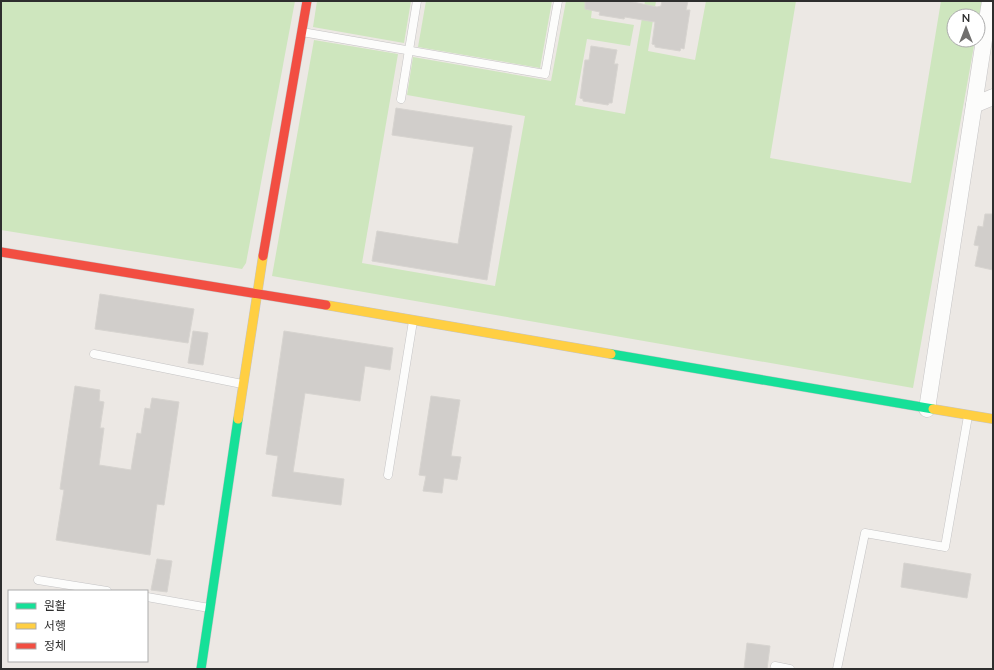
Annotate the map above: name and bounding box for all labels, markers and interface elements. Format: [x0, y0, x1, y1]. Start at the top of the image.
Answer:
north arrow [946, 8, 986, 48]
text: N [962, 11, 970, 24]
legend [8, 590, 148, 662]
text: 원활 [44, 598, 66, 613]
text: 서행 [44, 618, 66, 633]
text: 정체 [44, 638, 66, 653]

